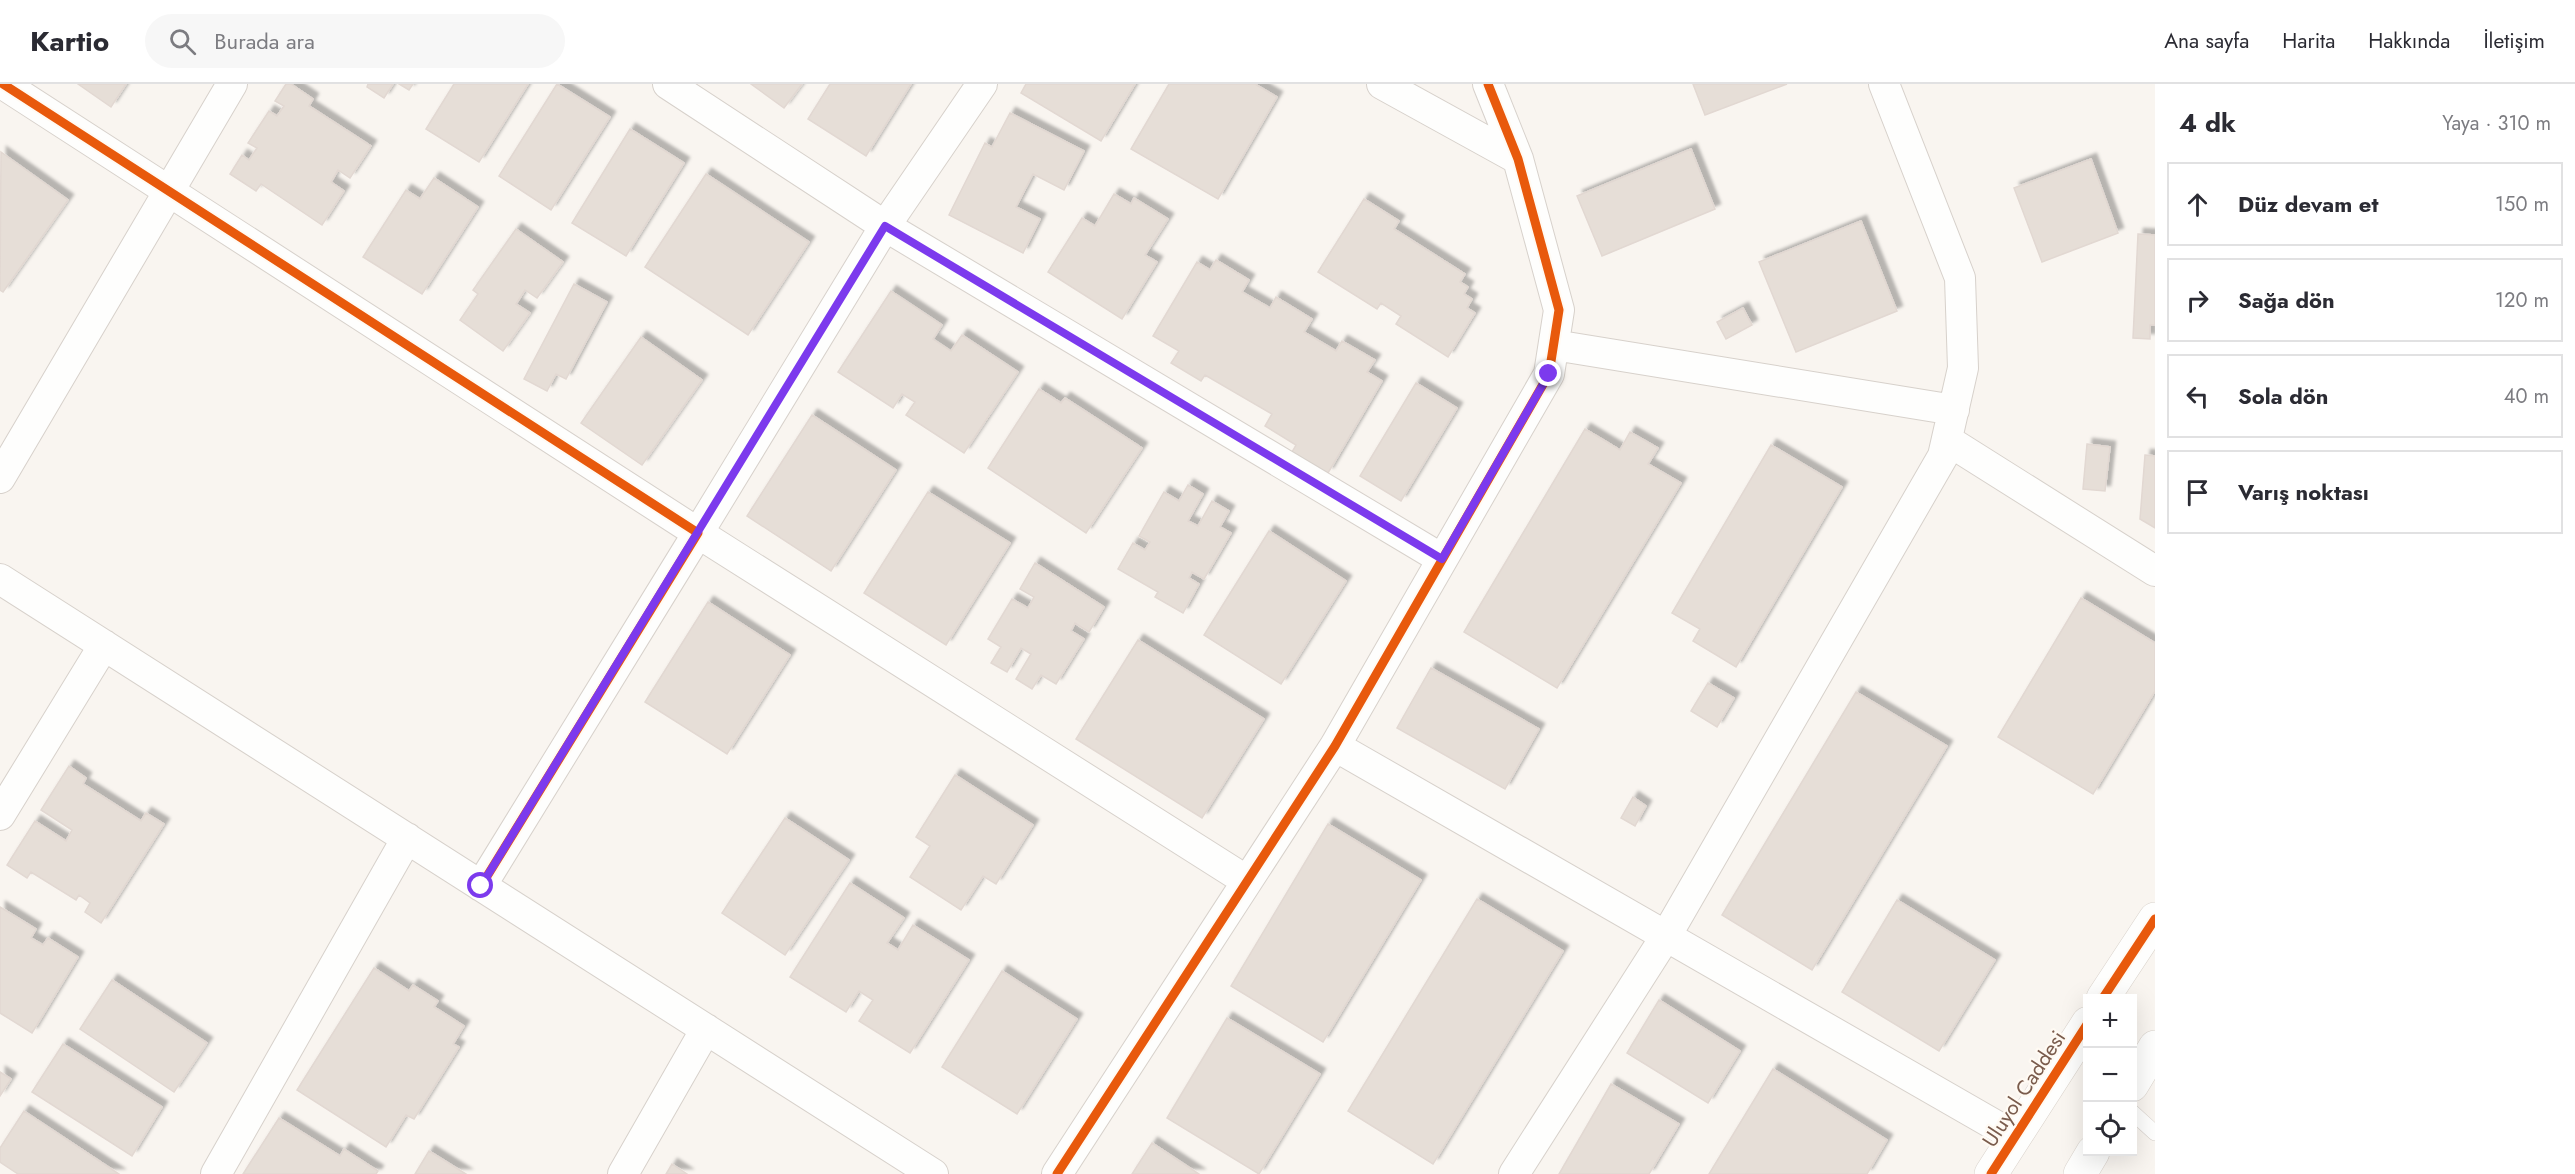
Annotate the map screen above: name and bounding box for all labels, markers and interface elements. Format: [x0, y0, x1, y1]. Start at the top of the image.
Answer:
search box [145, 14, 565, 68]
text: Kartio [30, 21, 109, 62]
icon: search [166, 25, 199, 58]
text: Burada ara [214, 25, 315, 57]
text: Ana sayfa [2164, 26, 2249, 56]
text: Harita [2282, 26, 2335, 56]
text: Hakkında [2368, 26, 2450, 56]
text: İletişim [2483, 26, 2545, 56]
text: 4 dk [2179, 104, 2236, 142]
text: Yaya · 310 m [2442, 109, 2551, 138]
icon: ahead [2181, 188, 2214, 221]
text: Düz devam et [2238, 188, 2378, 220]
text: 150 m [2495, 190, 2549, 219]
icon: right [2181, 284, 2214, 317]
text: Sağa dön [2238, 284, 2335, 316]
text: 120 m [2495, 286, 2549, 315]
route end [1535, 360, 1561, 386]
icon: left [2181, 380, 2214, 413]
text: Sola dön [2238, 380, 2328, 412]
text: 40 m [2504, 382, 2549, 411]
icon: arrive [2181, 476, 2214, 509]
text: Varış noktası [2238, 476, 2369, 508]
route start [467, 872, 493, 898]
map controls [2083, 994, 2137, 1156]
button: + [2083, 994, 2137, 1048]
street label: Uluyol Caddesi [1975, 1025, 2073, 1153]
button: − [2083, 1048, 2137, 1102]
button: locate [2083, 1102, 2137, 1156]

